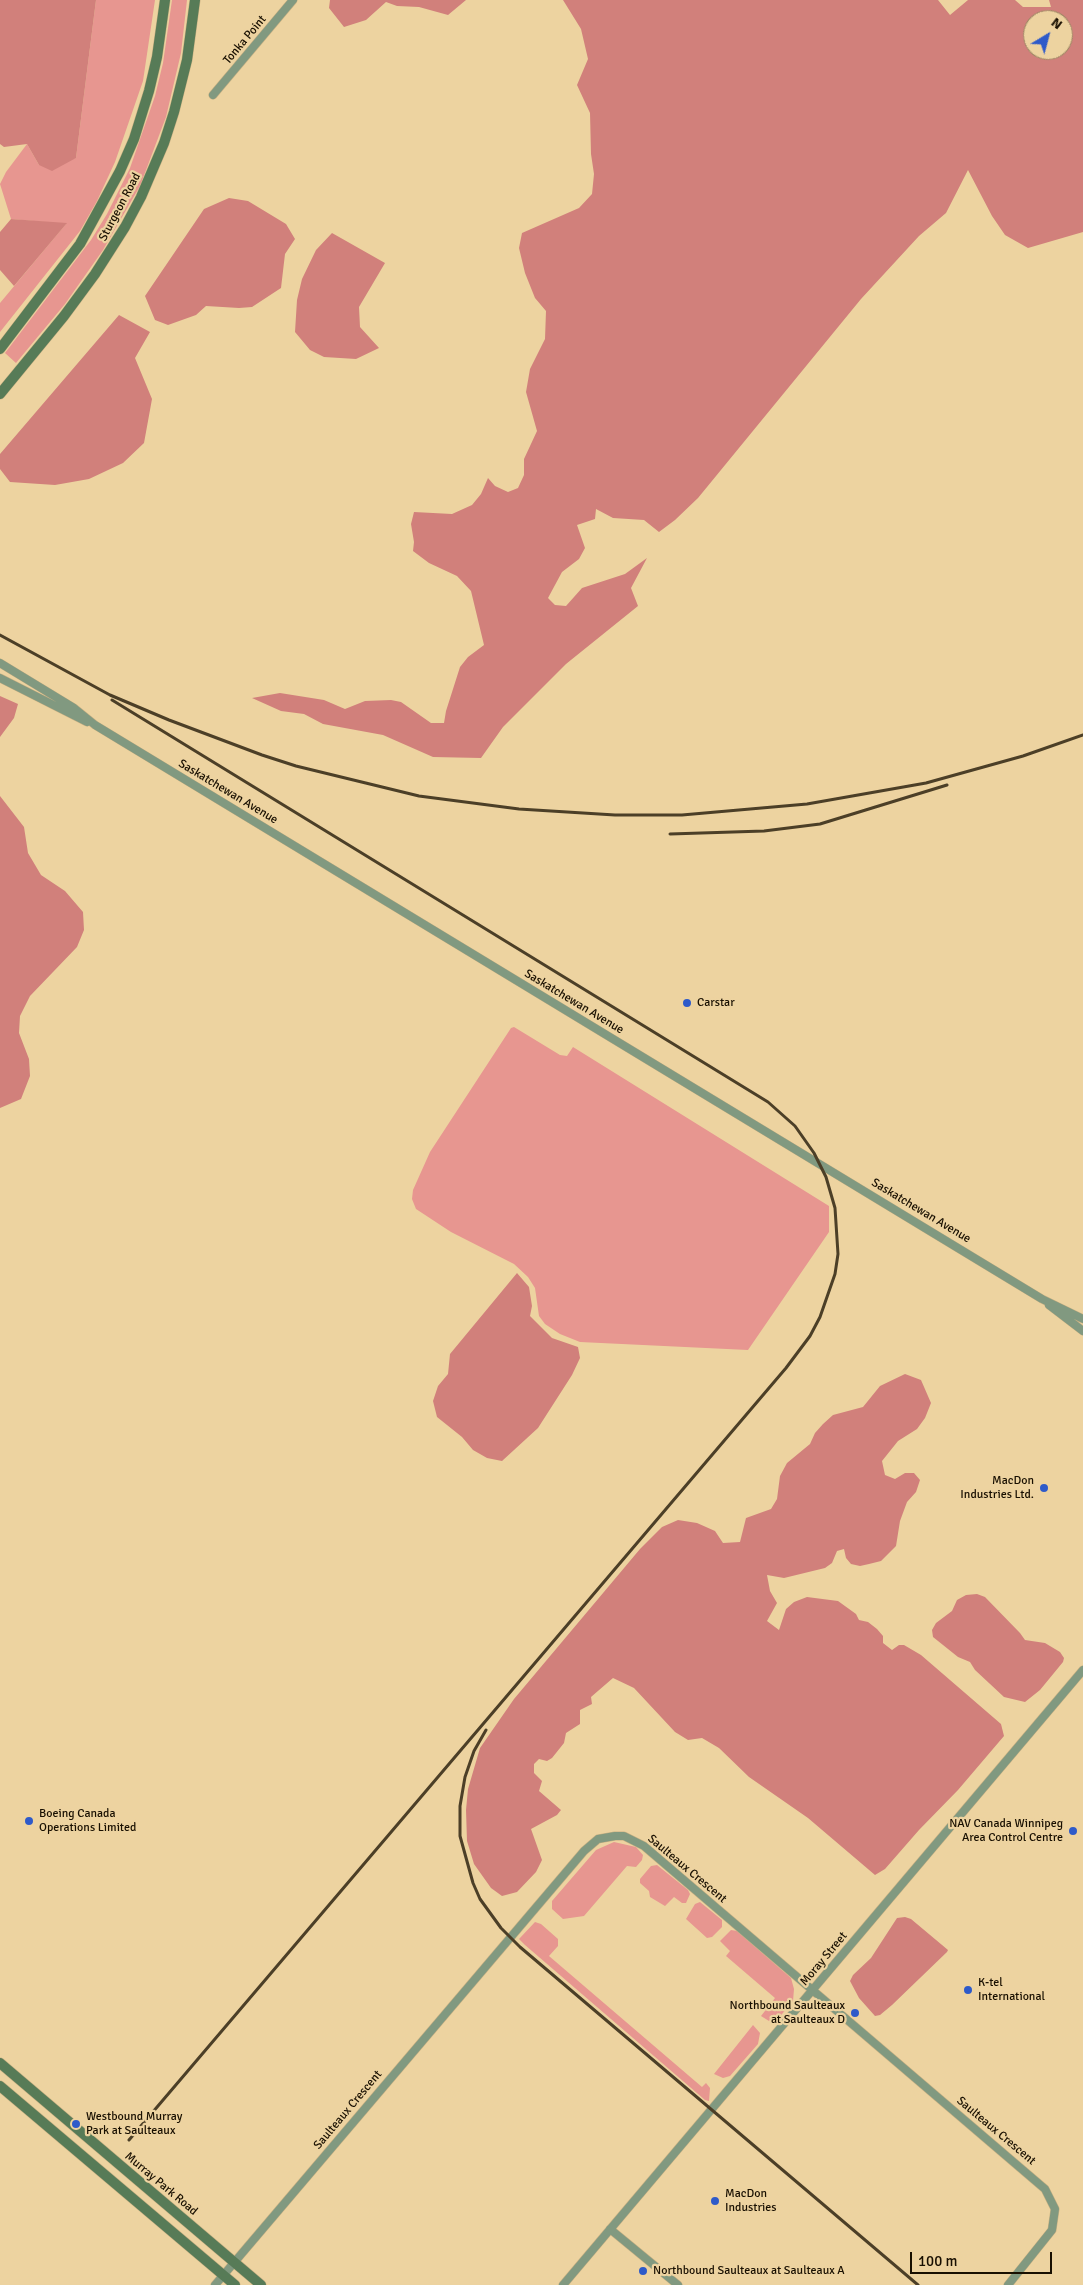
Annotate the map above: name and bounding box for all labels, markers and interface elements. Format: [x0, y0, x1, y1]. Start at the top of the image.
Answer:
north arrow [1023, 10, 1073, 60]
street label: Tonka Point [220, 13, 270, 67]
text: N [1048, 14, 1066, 33]
street label: Sturgeon Road [96, 170, 144, 244]
street label: Saskatchewan Avenue [176, 757, 280, 827]
street label: Saskatchewan Avenue [522, 967, 626, 1037]
place label: Carstar [697, 996, 735, 1010]
marker: Carstar [681, 997, 693, 1009]
street label: Saskatchewan Avenue [869, 1176, 973, 1246]
place label: MacDon Industries Ltd. [960, 1474, 1034, 1502]
marker: MacDon Industries Ltd. [1038, 1482, 1050, 1494]
place label: Boeing Canada Operations Limited [39, 1807, 136, 1835]
marker: Boeing Canada Operations Limited [23, 1815, 35, 1827]
place label: NAV Canada Winnipeg Area Control Centre [949, 1817, 1063, 1845]
marker: NAV Canada Winnipeg Area Control Centre [1067, 1825, 1079, 1837]
street label: Saulteaux Crescent [645, 1832, 729, 1906]
street label: Moray Street [797, 1929, 851, 1989]
place label: K-tel International [978, 1976, 1045, 2004]
marker: K-tel International [962, 1984, 974, 1996]
place label: Northbound Saulteaux at Saulteaux D [730, 1999, 845, 2027]
marker: Northbound Saulteaux at Saulteaux D [849, 2007, 861, 2019]
street label: Saulteaux Crescent [311, 2068, 385, 2152]
street label: Saulteaux Crescent [954, 2094, 1038, 2168]
place label: Westbound Murray Park at Saulteaux [86, 2110, 182, 2138]
marker: Westbound Murray Park at Saulteaux [70, 2118, 82, 2130]
street label: Murray Park Road [122, 2149, 200, 2219]
place label: MacDon Industries [725, 2187, 777, 2215]
marker: MacDon Industries [709, 2195, 721, 2207]
scale bar [913, 2242, 1056, 2274]
text: 100 m [918, 2252, 958, 2270]
place label: Northbound Saulteaux at Saulteaux A [653, 2264, 845, 2278]
marker: Northbound Saulteaux at Saulteaux A [637, 2265, 649, 2277]

